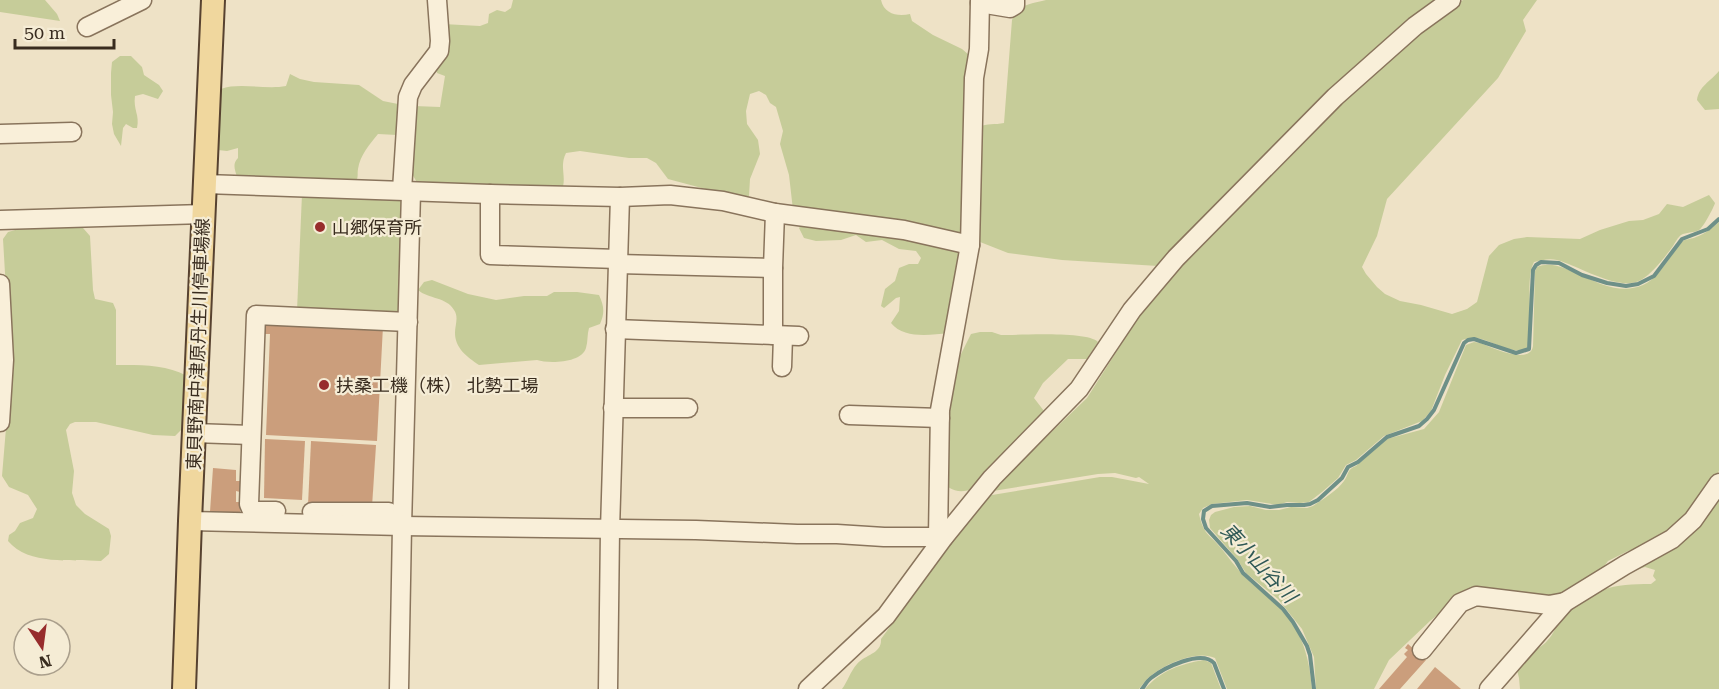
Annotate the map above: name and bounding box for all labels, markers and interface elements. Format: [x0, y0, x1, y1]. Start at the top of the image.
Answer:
scale bar [15, 12, 114, 50]
text: 50 m [24, 22, 65, 43]
place label: 山郷保育所 [332, 217, 422, 238]
street label: 東貝野南中津原丹生川停車場線 [183, 218, 213, 470]
marker: 山郷保育所 [313, 220, 327, 234]
place label: 扶桑工機（株） 北勢工場 [336, 375, 539, 396]
marker: 扶桑工機（株） 北勢工場 [317, 378, 331, 392]
water label: 東小山谷川 [1216, 518, 1303, 609]
north arrow [12, 617, 72, 677]
text: N [37, 650, 53, 672]

